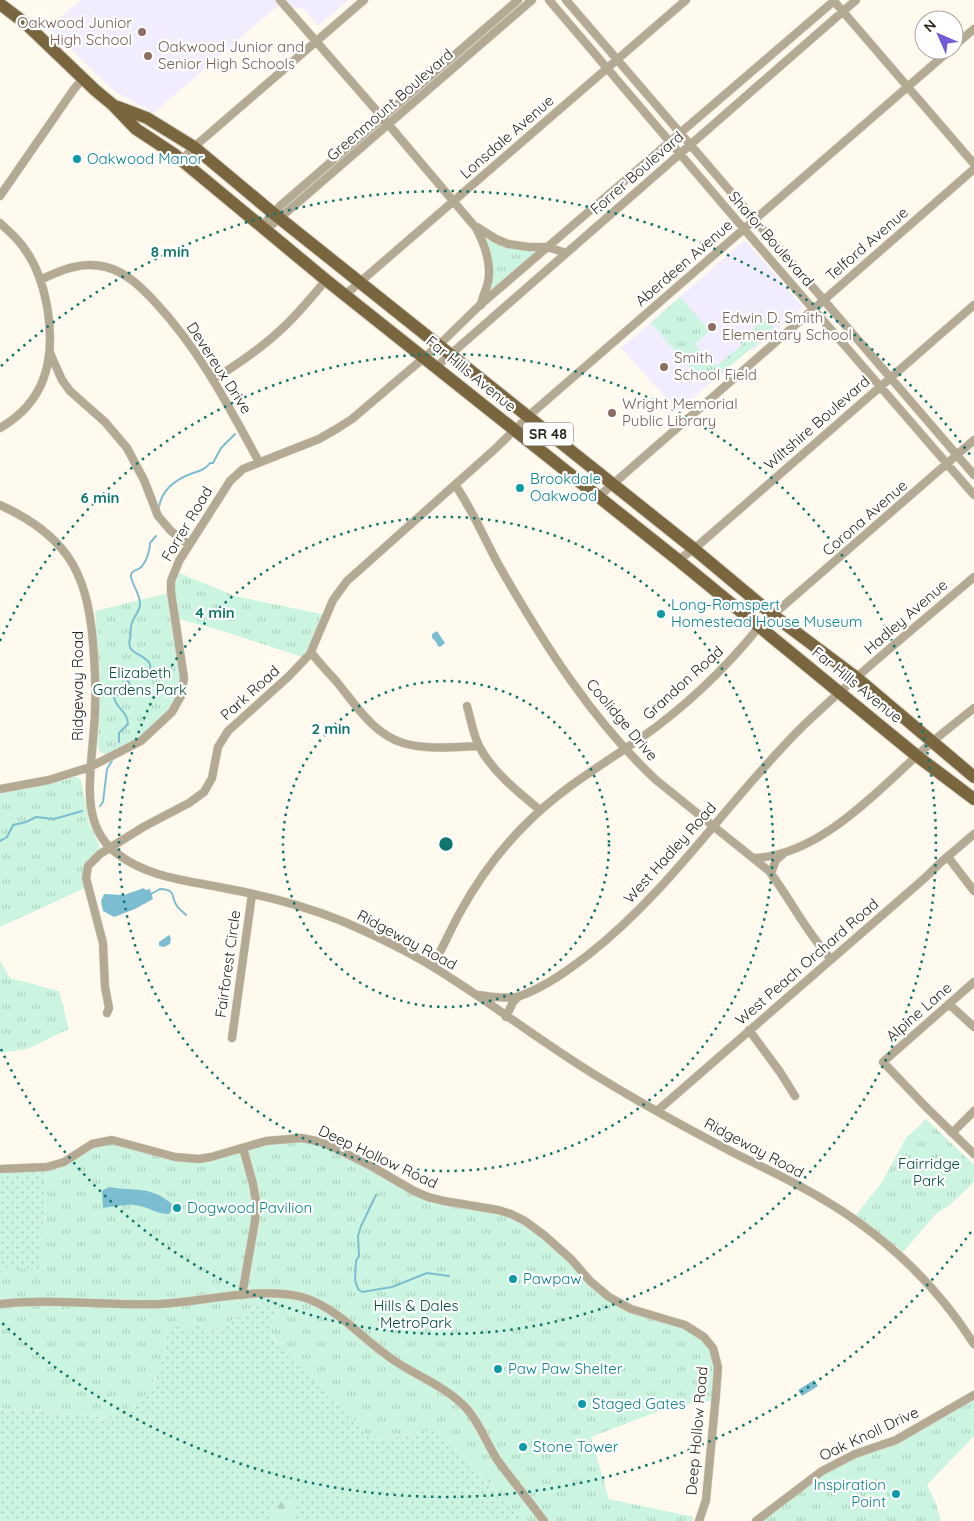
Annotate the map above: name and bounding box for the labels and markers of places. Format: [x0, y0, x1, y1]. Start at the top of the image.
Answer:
place label: Oakwood Junior High School [17, 13, 132, 49]
marker: Oakwood Junior High School [136, 26, 148, 38]
place label: Oakwood Junior and Senior High Schools [158, 37, 304, 73]
marker: Oakwood Junior and Senior High Schools [142, 50, 154, 62]
place label: Oakwood Manor [87, 149, 203, 168]
marker: Oakwood Manor [71, 153, 83, 165]
place label: Edwin D. Smith Elementary School [722, 308, 852, 344]
marker: Edwin D. Smith Elementary School [706, 321, 718, 333]
place label: Smith School Field [674, 348, 757, 384]
marker: Smith School Field [658, 361, 670, 373]
place label: Wright Memorial Public Library [622, 394, 738, 430]
marker: Wright Memorial Public Library [606, 407, 618, 419]
place label: Brookdale Oakwood [530, 469, 601, 505]
marker: Brookdale Oakwood [514, 482, 526, 494]
place label: Long-Romspert Homestead House Museum [671, 595, 863, 631]
marker: Long-Romspert Homestead House Museum [655, 608, 667, 620]
centre of rings [437, 835, 455, 853]
place label: Dogwood Pavilion [187, 1198, 312, 1217]
marker: Dogwood Pavilion [171, 1202, 183, 1214]
place label: Pawpaw [523, 1269, 582, 1288]
marker: Pawpaw [507, 1273, 519, 1285]
place label: Paw Paw Shelter [508, 1359, 623, 1378]
marker: Paw Paw Shelter [492, 1363, 504, 1375]
place label: Staged Gates [592, 1394, 686, 1413]
marker: Staged Gates [576, 1398, 588, 1410]
place label: Stone Tower [533, 1437, 619, 1456]
marker: Stone Tower [517, 1441, 529, 1453]
place label: Inspiration Point [814, 1475, 886, 1511]
marker: Inspiration Point [890, 1488, 902, 1500]

